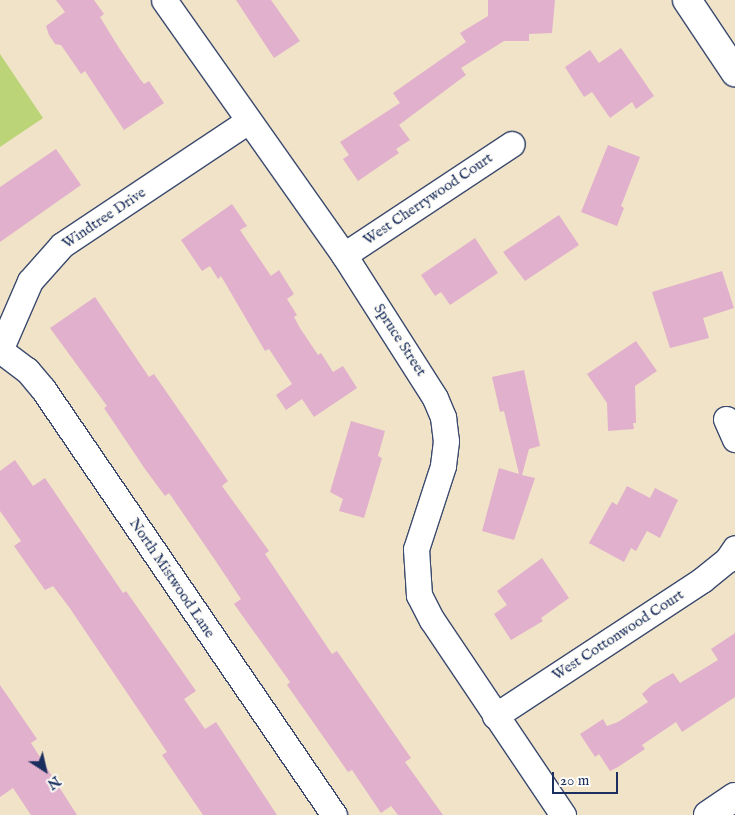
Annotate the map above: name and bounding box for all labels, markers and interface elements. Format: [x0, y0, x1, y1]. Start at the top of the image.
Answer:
street label: West Cherrywood Court [360, 149, 496, 249]
street label: Windtree Drive [59, 183, 149, 253]
street label: Spruce Street [370, 300, 430, 380]
street label: North Mistwood Lane [125, 515, 219, 641]
street label: West Cottonwood Court [549, 586, 687, 684]
north arrow [20, 745, 70, 795]
scale bar [555, 762, 621, 794]
text: N [43, 771, 64, 793]
text: 20 m [560, 771, 589, 790]

